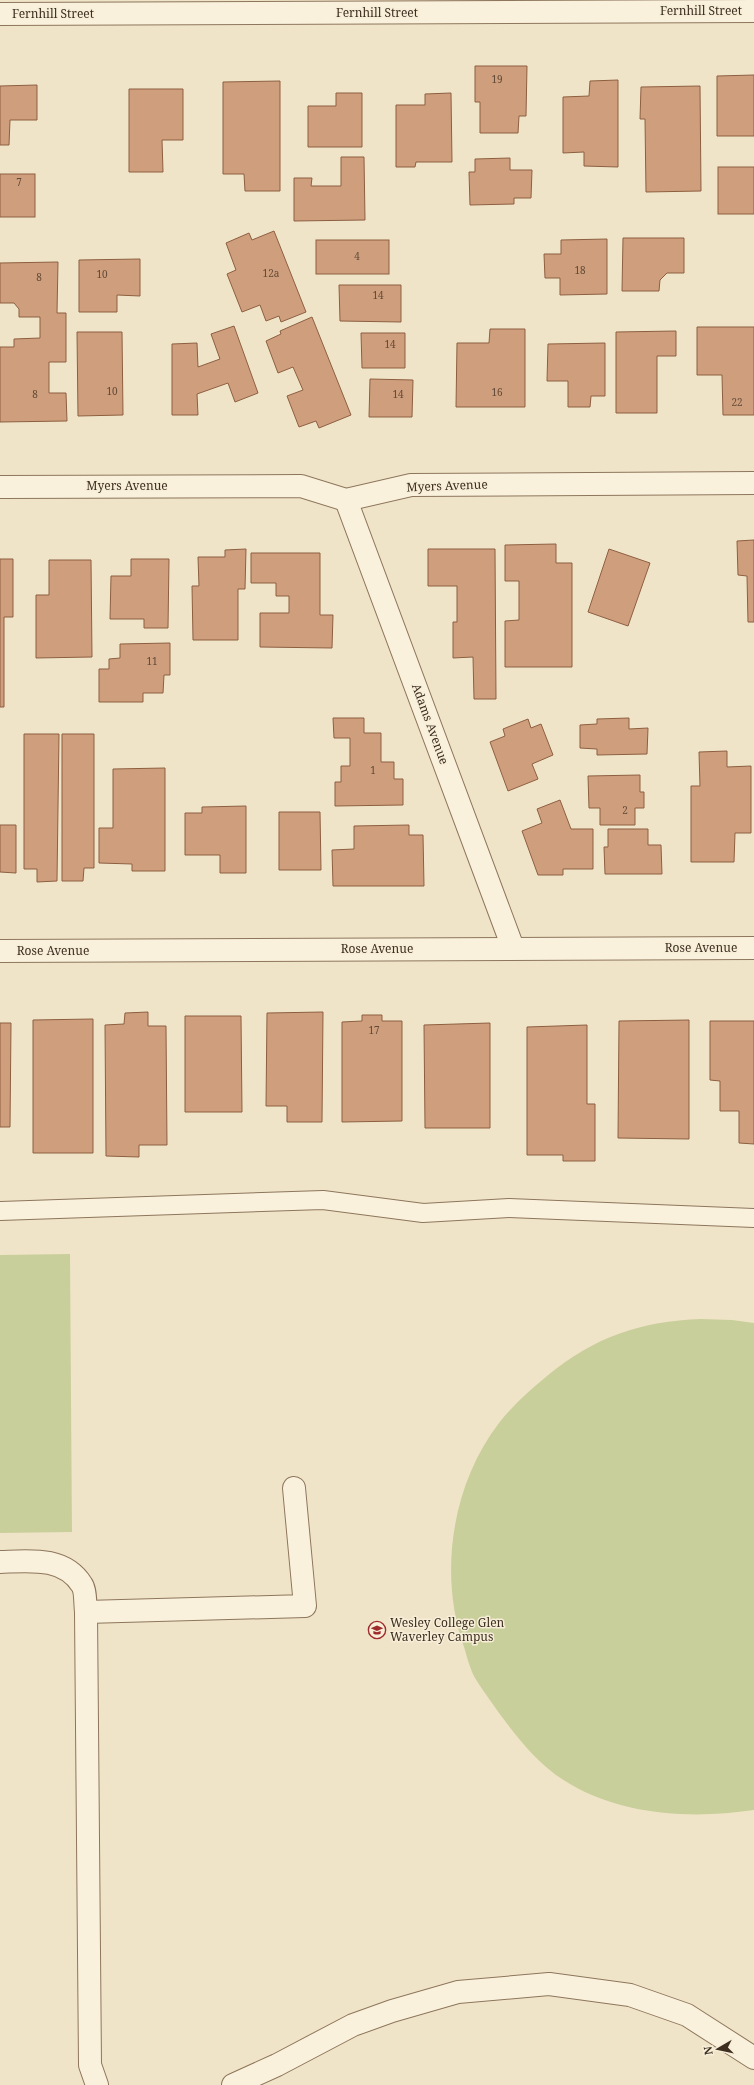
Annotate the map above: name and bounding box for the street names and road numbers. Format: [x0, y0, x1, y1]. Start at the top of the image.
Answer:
street label: Fernhill Street [660, 2, 742, 19]
street label: Fernhill Street [336, 4, 418, 21]
street label: Fernhill Street [12, 5, 94, 22]
street label: Myers Avenue [406, 476, 488, 495]
street label: Myers Avenue [86, 477, 168, 494]
street label: Adams Avenue [408, 681, 453, 767]
street label: Rose Avenue [665, 939, 737, 956]
street label: Rose Avenue [341, 940, 413, 957]
street label: Rose Avenue [17, 942, 89, 959]

